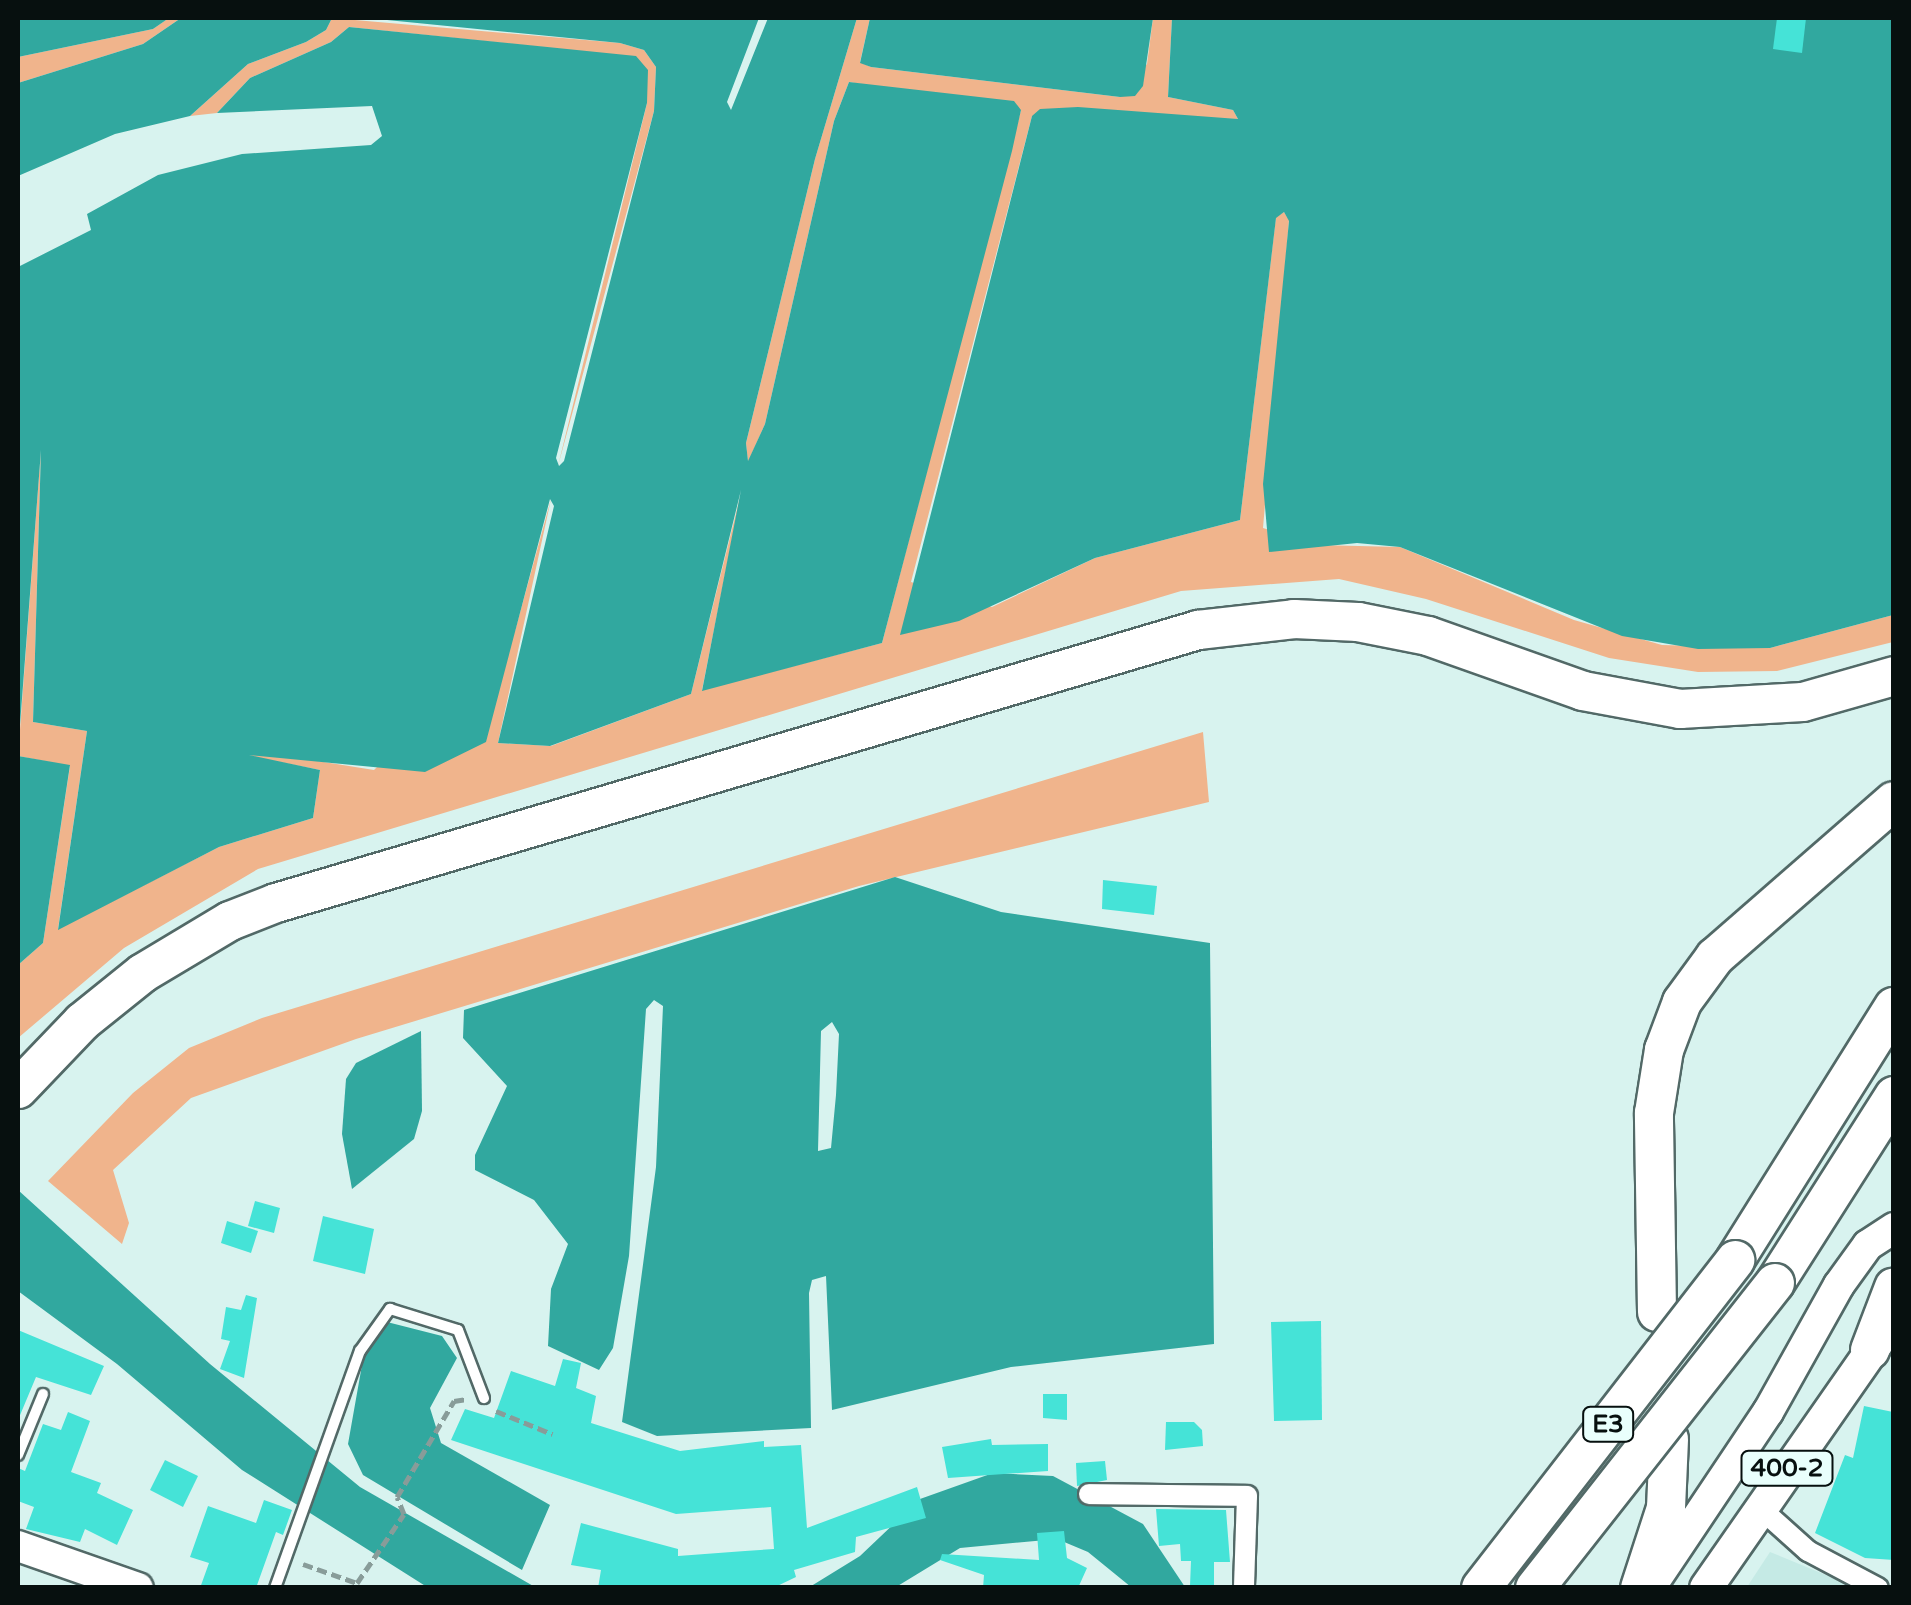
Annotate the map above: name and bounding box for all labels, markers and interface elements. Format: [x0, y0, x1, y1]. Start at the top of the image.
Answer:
road number: E3 [1580, 1404, 1636, 1444]
road number: 400-2 [1740, 1448, 1834, 1488]

